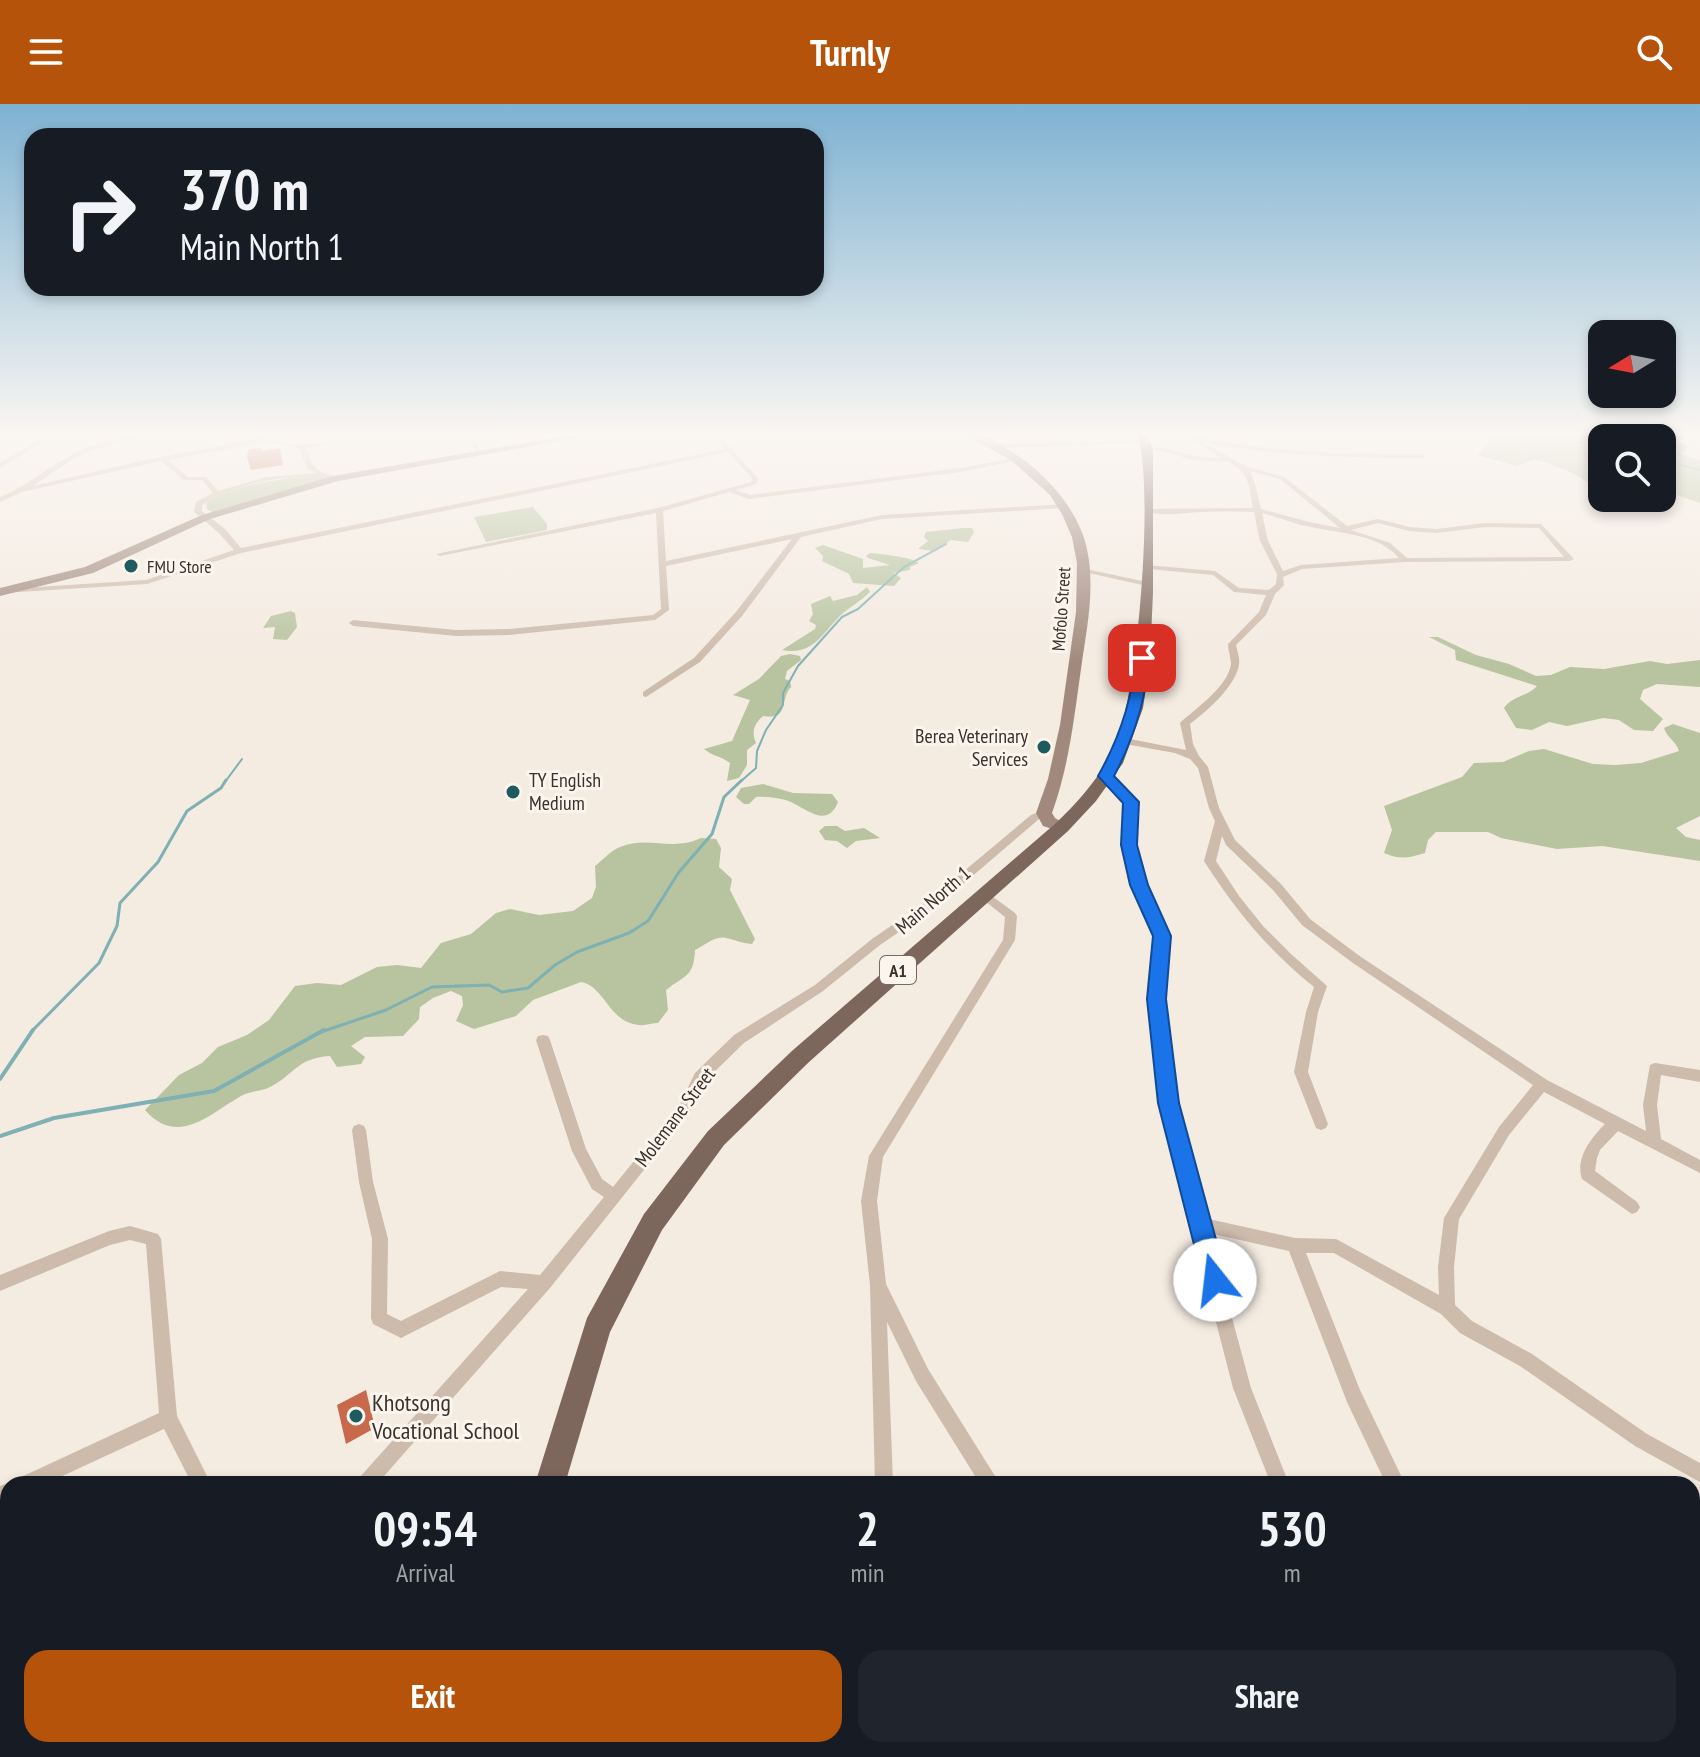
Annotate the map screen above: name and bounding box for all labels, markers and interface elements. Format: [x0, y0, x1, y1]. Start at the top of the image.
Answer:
text: Turnly [810, 29, 890, 76]
icon: menu [24, 30, 68, 74]
icon: search [1632, 30, 1676, 74]
text: 370 m [180, 153, 309, 225]
icon: right [48, 160, 152, 264]
text: Main North 1 [180, 223, 344, 270]
north arrow [1588, 320, 1676, 408]
map controls [1588, 320, 1676, 512]
button: search [1588, 424, 1676, 512]
place label: FMU Store [147, 555, 212, 578]
marker: FMU Store [122, 557, 140, 575]
street label: Mofolo Street [1047, 566, 1075, 652]
pin [1108, 624, 1176, 692]
icon: arrive [1120, 636, 1164, 680]
place label: Berea Veterinary Services [915, 723, 1028, 772]
marker: Berea Veterinary Services [1035, 738, 1053, 756]
place label: TY English Medium [529, 767, 601, 816]
marker: TY English Medium [504, 783, 522, 801]
street label: Main North 1 [890, 860, 976, 940]
road number: A1 [880, 956, 916, 984]
street label: Molemane Street [629, 1062, 721, 1172]
position arrow [1173, 1238, 1257, 1322]
place label: Khotsong Vocational School [371, 1387, 520, 1446]
marker: Khotsong Vocational School [347, 1407, 365, 1425]
text: 09:54 [373, 1497, 477, 1559]
text: 2 [856, 1497, 879, 1559]
text: 530 [1258, 1497, 1327, 1559]
text: Arrival [396, 1556, 455, 1589]
text: min [850, 1556, 884, 1589]
text: m [1284, 1556, 1301, 1589]
button: Exit [24, 1650, 842, 1742]
button: Share [858, 1650, 1676, 1742]

